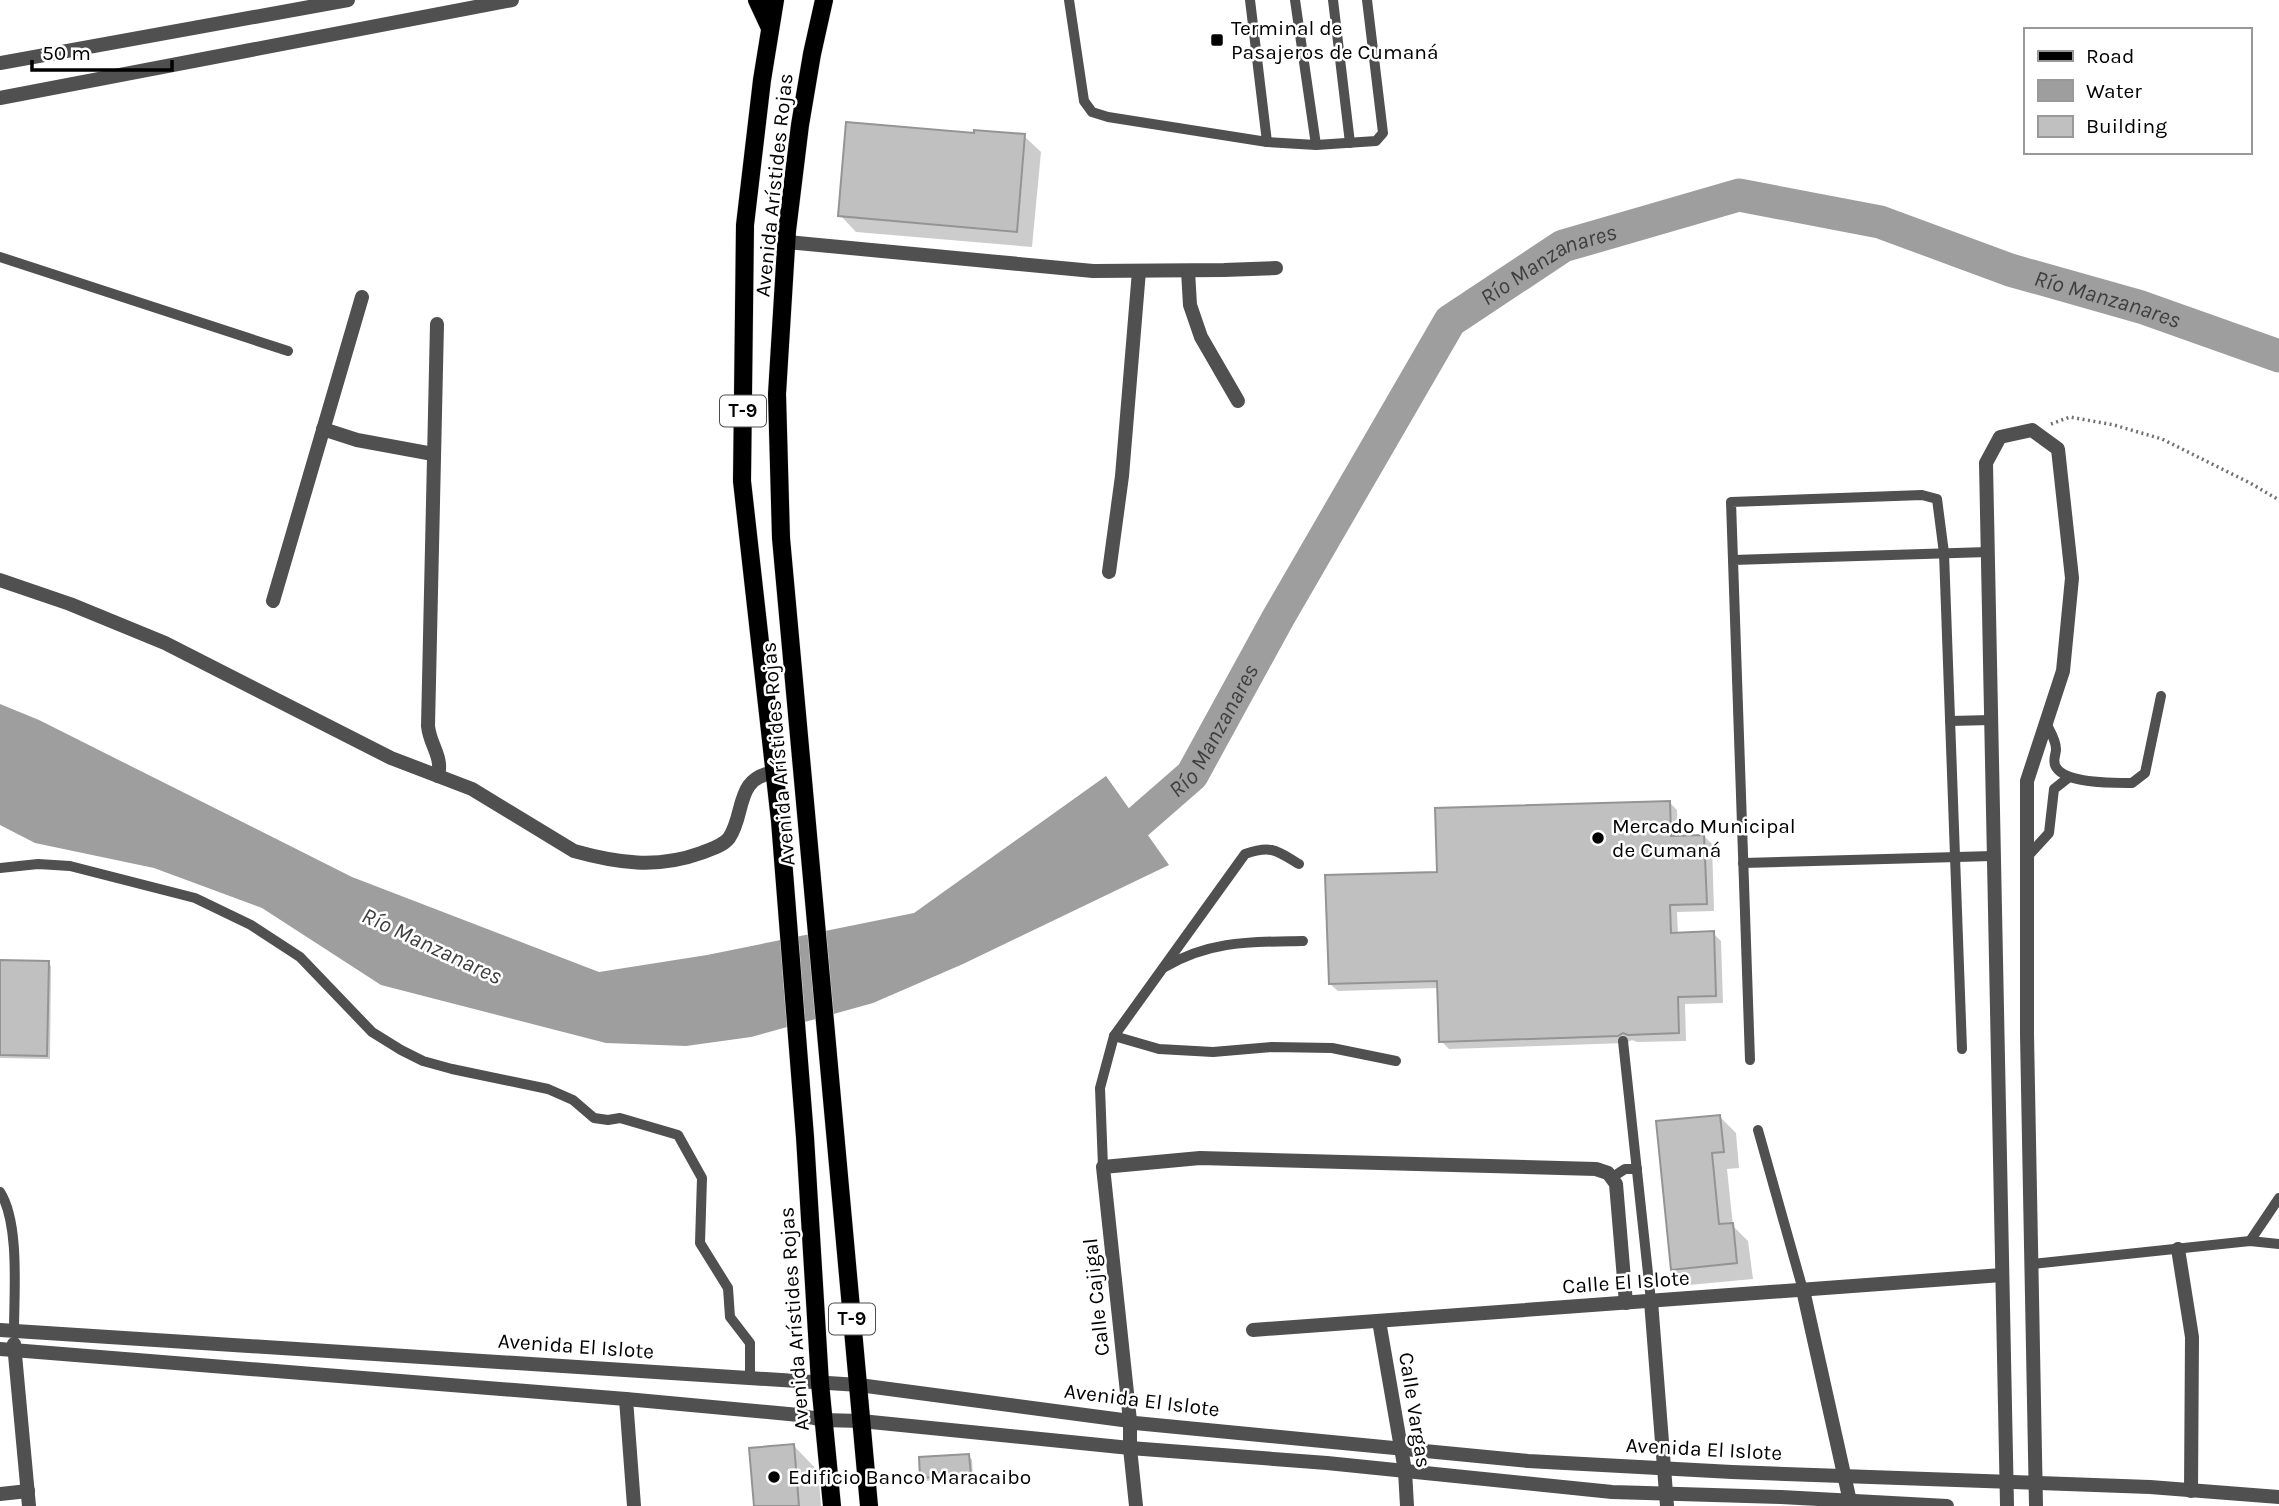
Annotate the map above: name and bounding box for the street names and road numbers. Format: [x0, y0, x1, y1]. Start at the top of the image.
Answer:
street label: Avenida Arístides Rojas [750, 72, 798, 298]
road number: T-9 [720, 396, 766, 426]
street label: Avenida Arístides Rojas [756, 641, 800, 867]
street label: Avenida Arístides Rojas [774, 1206, 814, 1432]
street label: Calle Cajigal [1078, 1237, 1114, 1357]
street label: Calle El Islote [1562, 1266, 1690, 1298]
road number: T-9 [829, 1303, 875, 1334]
street label: Avenida El Islote [497, 1329, 655, 1363]
street label: Calle Vargas [1394, 1351, 1436, 1469]
street label: Avenida El Islote [1063, 1379, 1221, 1421]
street label: Avenida El Islote [1625, 1433, 1783, 1465]

